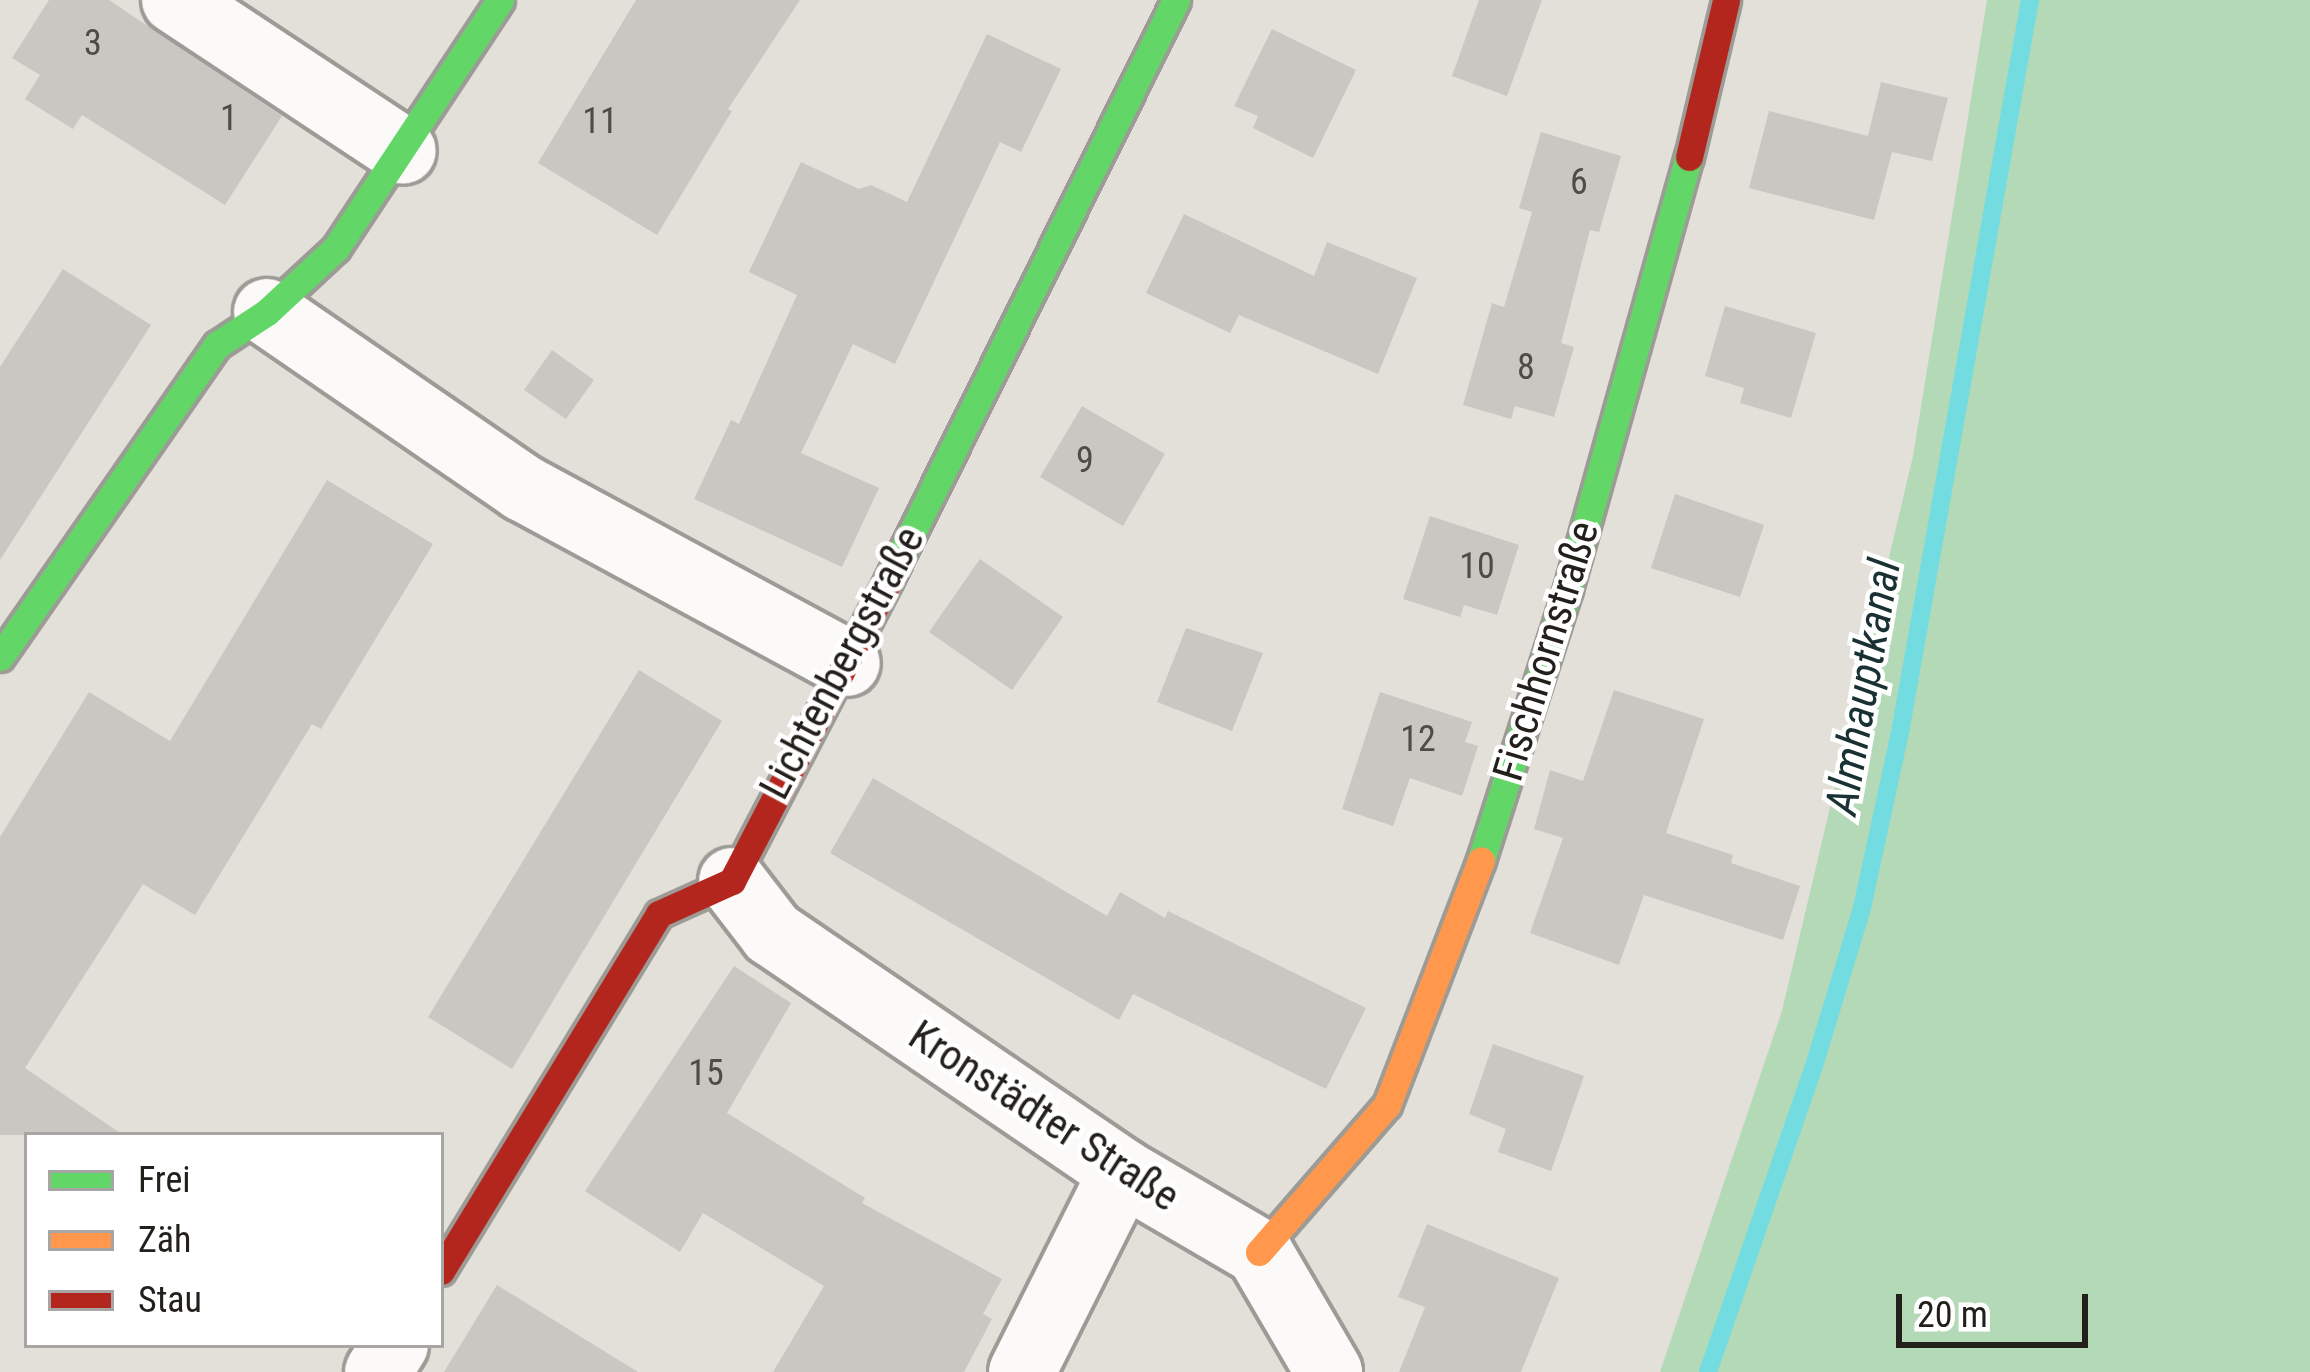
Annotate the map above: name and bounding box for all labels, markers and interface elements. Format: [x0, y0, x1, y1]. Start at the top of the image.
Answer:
house number: 3 [84, 22, 102, 66]
house number: 1 [220, 97, 238, 141]
house number: 11 [582, 100, 618, 144]
house number: 6 [1570, 161, 1588, 205]
house number: 8 [1517, 346, 1535, 390]
house number: 9 [1076, 439, 1094, 483]
street label: Fischhornstraße [1483, 515, 1609, 787]
street label: Lichtenbergstraße [749, 518, 935, 808]
house number: 10 [1459, 545, 1495, 589]
water label: Almhauptkanal [1814, 555, 1912, 819]
house number: 12 [1400, 718, 1436, 762]
street label: Kronstädter Straße [900, 1010, 1188, 1222]
house number: 15 [688, 1052, 724, 1096]
legend [24, 1132, 444, 1348]
text: Frei [138, 1159, 191, 1201]
text: Zäh [138, 1219, 191, 1261]
scale bar [1902, 1270, 2094, 1344]
text: Stau [138, 1279, 202, 1321]
text: 20 m [1917, 1294, 1988, 1336]

